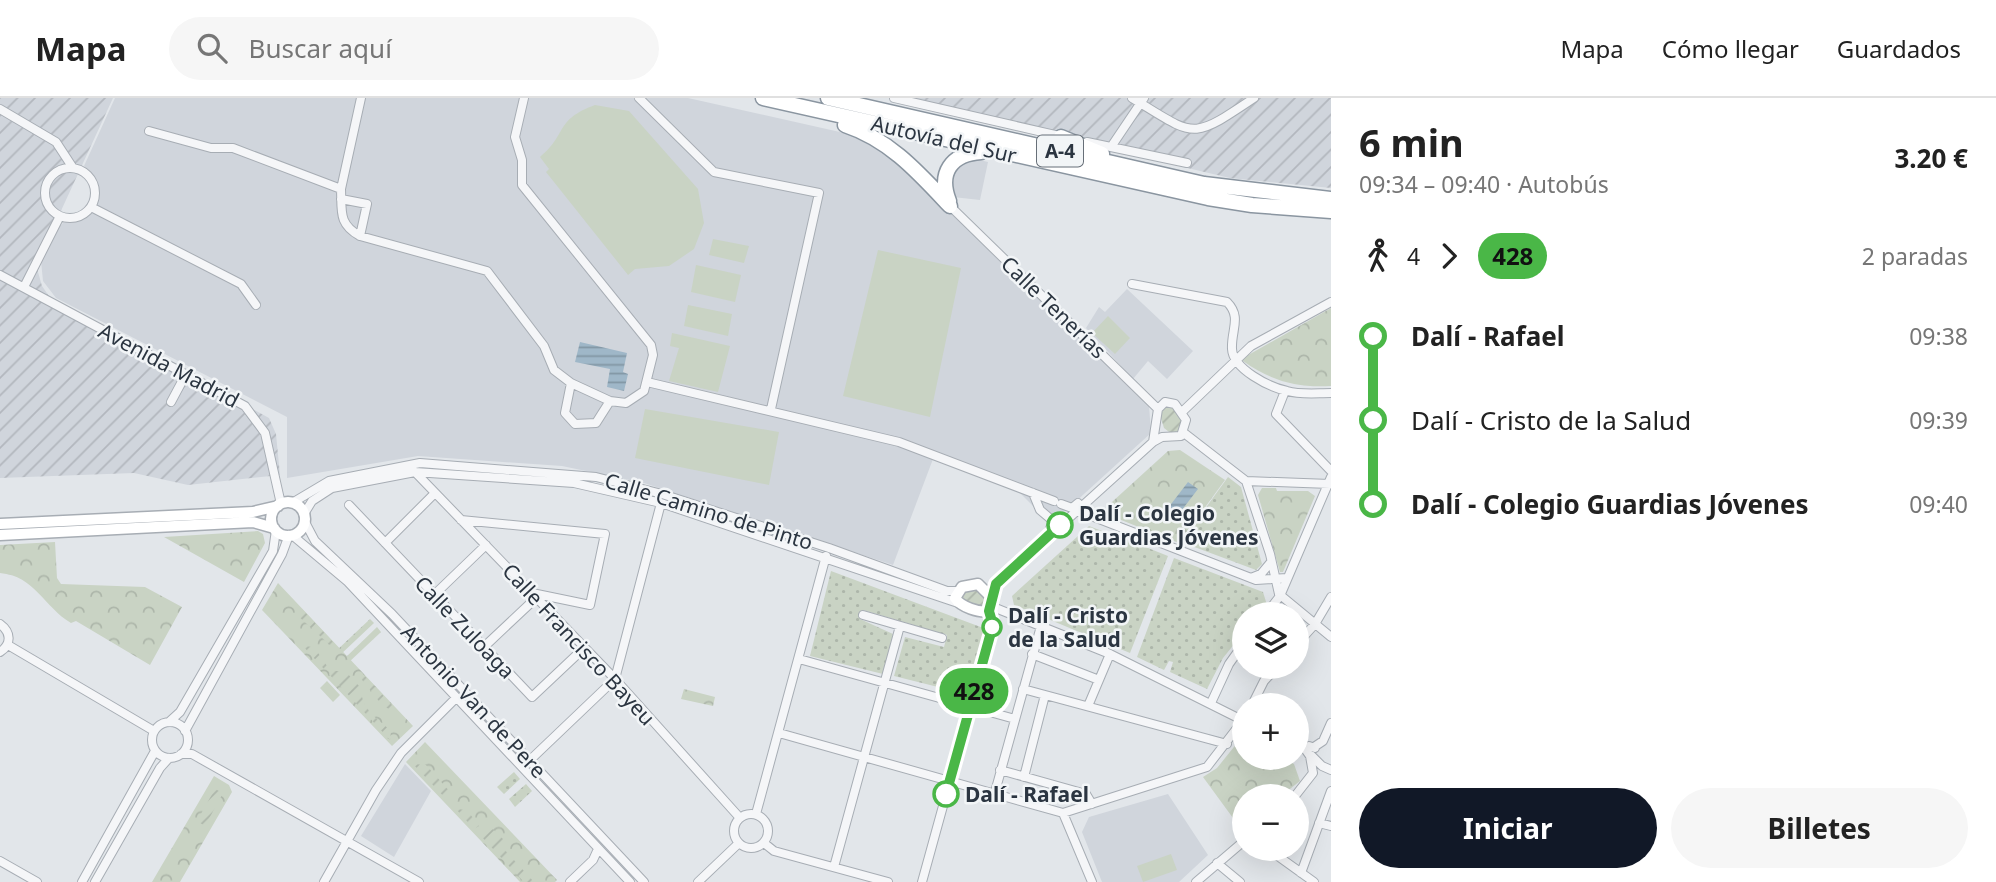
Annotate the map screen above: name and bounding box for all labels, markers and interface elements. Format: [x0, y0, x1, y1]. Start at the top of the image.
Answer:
search box [169, 17, 659, 80]
text: Mapa [35, 26, 127, 71]
icon: search [193, 29, 231, 67]
text: Buscar aquí [249, 30, 392, 66]
text: Mapa [1560, 32, 1624, 65]
text: Cómo llegar [1662, 32, 1799, 65]
text: Guardados [1837, 32, 1961, 65]
street label: Autovía del Sur [869, 109, 1020, 169]
text: 6 min [1359, 116, 1464, 168]
road number: A-4 [1037, 136, 1083, 166]
text: 3.20 € [1894, 140, 1968, 176]
text: 09:34 – 09:40 · Autobús [1359, 168, 1609, 200]
icon: walk [1359, 237, 1397, 275]
icon: forward [1430, 237, 1468, 275]
text: 428 [1492, 239, 1533, 272]
text: 4 [1407, 240, 1420, 272]
text: 2 paradas [1862, 240, 1968, 272]
street label: Calle Tenerías [995, 250, 1113, 364]
street label: Avenida Madrid [94, 316, 244, 414]
text: Dalí - Rafael [1411, 318, 1565, 354]
text: 09:38 [1909, 320, 1968, 352]
text: Dalí - Cristo de la Salud [1411, 402, 1691, 438]
text: 09:39 [1909, 404, 1968, 436]
street label: Calle Camino de Pinto [602, 466, 816, 556]
text: Dalí - Colegio Guardias Jóvenes [1411, 486, 1809, 522]
text: 09:40 [1909, 488, 1968, 520]
place label: Dalí - Colegio Guardias Jóvenes [1079, 499, 1258, 551]
marker: Dalí - Colegio Guardias Jóvenes [1047, 512, 1073, 538]
street label: Calle Francisco Bayeu [497, 557, 661, 731]
street label: Calle Zuloaga [409, 570, 521, 684]
place label: Dalí - Cristo de la Salud [1008, 601, 1128, 653]
map controls [1232, 602, 1309, 861]
button: layers [1232, 602, 1309, 679]
marker: Dalí - Cristo de la Salud [982, 617, 1002, 637]
street label: Antonio Van de Pere [395, 618, 553, 784]
line badge: 428 [934, 668, 1014, 714]
text: 428 [953, 674, 995, 707]
button: + [1232, 693, 1309, 770]
place label: Dalí - Rafael [965, 780, 1089, 808]
marker: Dalí - Rafael [933, 781, 959, 807]
button: − [1232, 784, 1309, 861]
button: Iniciar [1359, 788, 1657, 868]
button: Billetes [1671, 788, 1968, 868]

